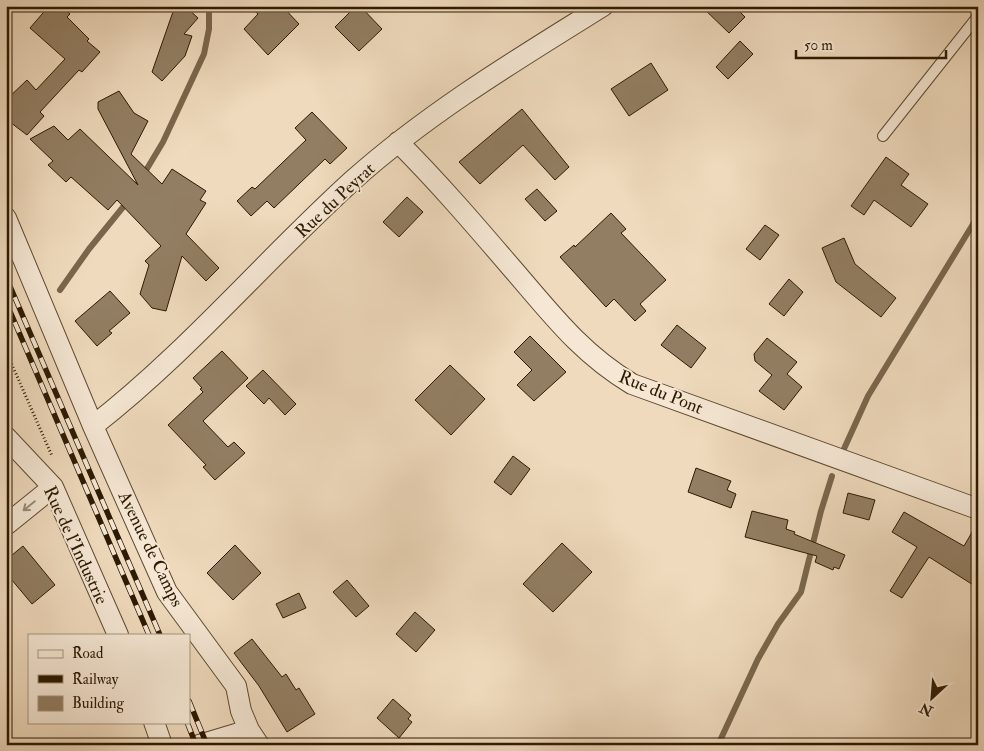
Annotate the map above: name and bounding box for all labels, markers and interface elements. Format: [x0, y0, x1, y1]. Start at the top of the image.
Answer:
scale bar [796, 28, 946, 60]
text: 50 m [804, 36, 833, 55]
street label: Rue du Peyrat [291, 157, 380, 243]
street label: Rue du Pont [615, 365, 707, 420]
street label: Rue de l'Industrie [38, 482, 113, 609]
street label: Avenue de Camps [112, 487, 188, 611]
one-way arrow [23, 500, 36, 511]
legend [28, 634, 190, 724]
text: Road [72, 644, 104, 663]
text: Railway [72, 670, 119, 689]
north arrow [906, 674, 956, 724]
text: Building [72, 694, 124, 713]
text: N [917, 699, 937, 720]

